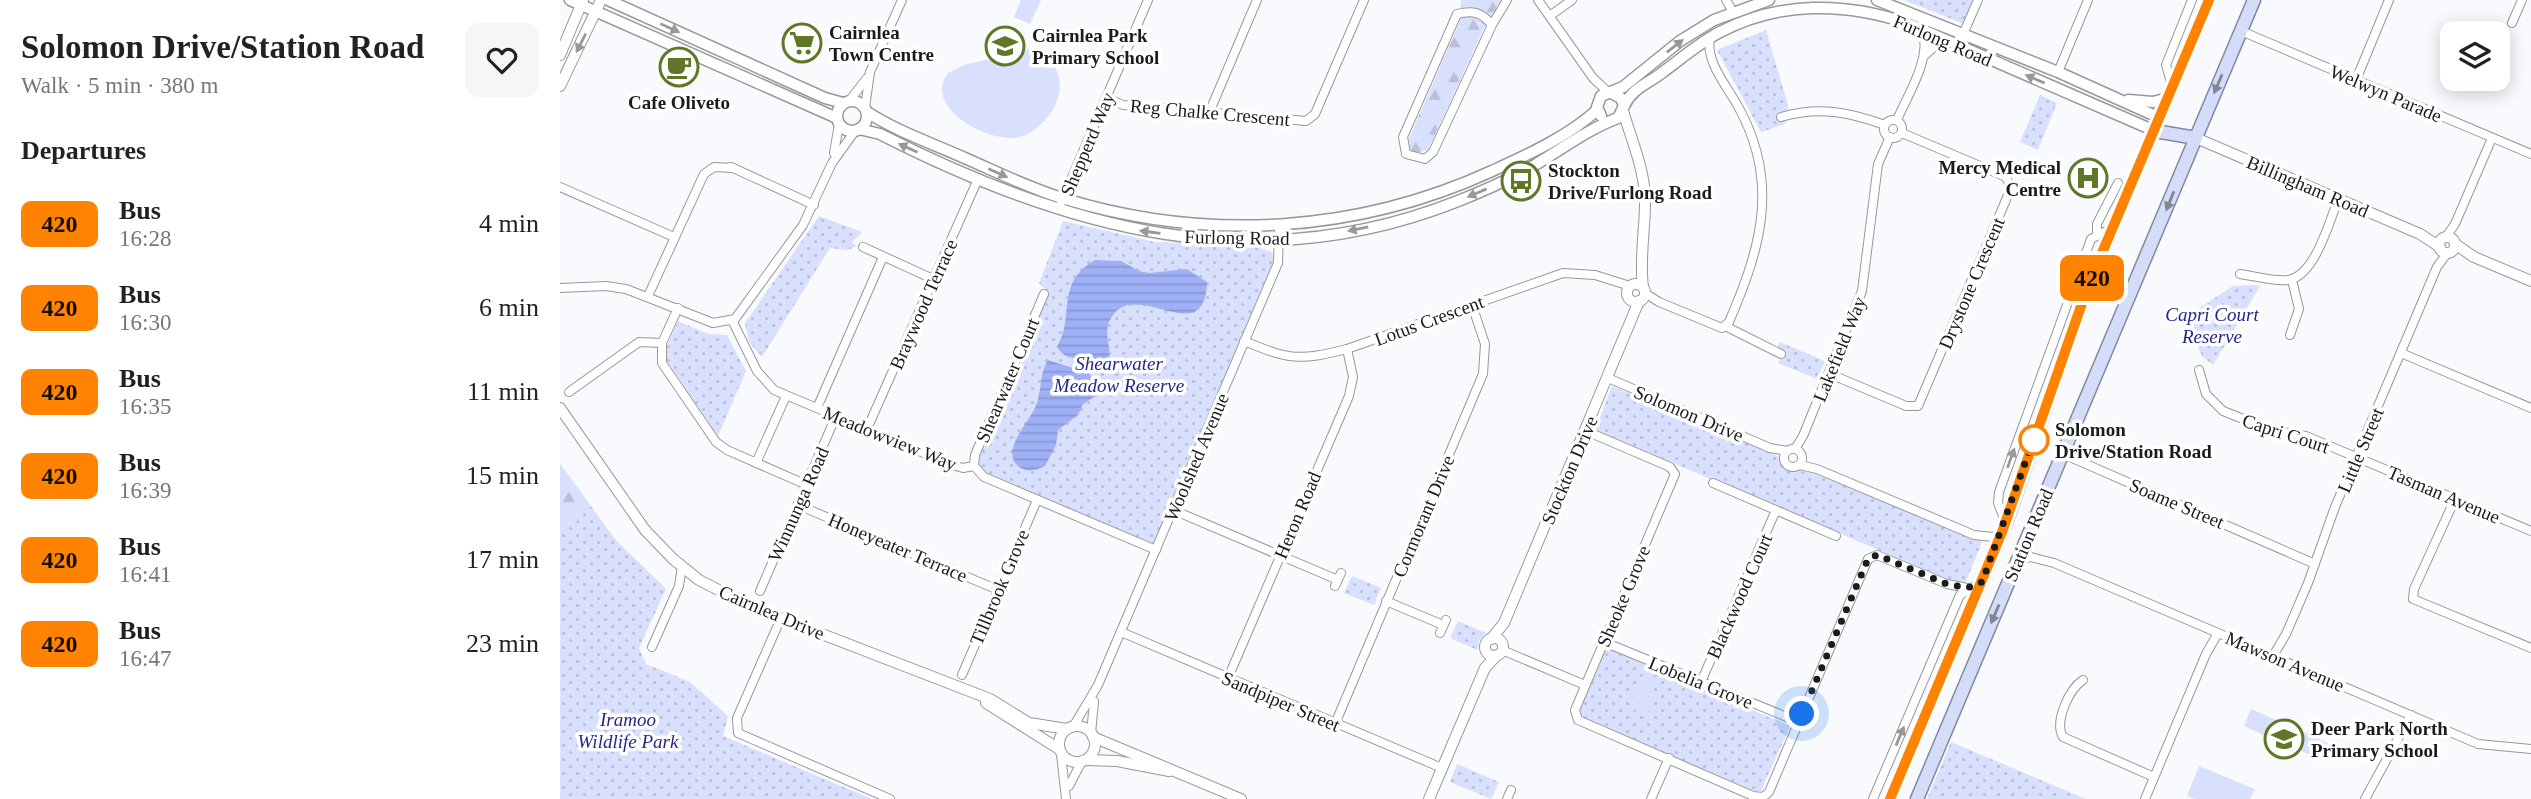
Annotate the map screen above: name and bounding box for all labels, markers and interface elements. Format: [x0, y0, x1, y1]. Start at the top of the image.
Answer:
street label: Furlong Road [1890, 10, 1996, 71]
map controls [2440, 21, 2510, 91]
button: layers [2440, 21, 2510, 91]
one-way arrow [660, 22, 680, 34]
supermarket icon: Cairnlea Town Centre [781, 22, 823, 64]
place label: Cairnlea Town Centre [829, 22, 934, 65]
button: heart [465, 23, 539, 97]
school or university icon: Cairnlea Park Primary School [984, 25, 1026, 67]
place label: Cairnlea Park Primary School [1032, 25, 1159, 68]
text: Solomon Drive/Station Road [21, 29, 424, 65]
one-way arrow [575, 33, 586, 53]
one-way arrow [1666, 39, 1684, 54]
cafe icon: Cafe Oliveto [658, 46, 700, 88]
street label: Welwyn Parade [2327, 60, 2445, 126]
text: Walk · 5 min · 380 m [21, 73, 218, 98]
one-way arrow [2025, 73, 2045, 85]
one-way arrow [2212, 74, 2223, 95]
street label: Shepperd Way [1056, 89, 1119, 199]
place label: Cafe Oliveto [628, 92, 730, 113]
street label: Reg Chalke Crescent [1129, 95, 1291, 130]
text: Departures [21, 136, 146, 165]
one-way arrow [898, 142, 918, 154]
street label: Billingham Road [2244, 151, 2372, 222]
place label: Mercy Medical Centre [1938, 157, 2061, 200]
hospital icon: Mercy Medical Centre [2067, 157, 2109, 199]
bus stop icon: Stockton Drive/Furlong Road [1500, 160, 1542, 202]
place label: Stockton Drive/Furlong Road [1548, 160, 1713, 203]
one-way arrow [988, 167, 1008, 179]
one-way arrow [1466, 187, 1487, 198]
one-way arrow [2164, 190, 2175, 211]
text: Bus [119, 196, 161, 225]
text: 4 min [479, 209, 539, 238]
text: 420 [42, 211, 78, 237]
street label: Drystone Crescent [1934, 214, 2009, 352]
one-way arrow [1347, 223, 1369, 234]
text: 16:28 [119, 226, 171, 251]
street label: Furlong Road [1184, 226, 1290, 249]
one-way arrow [1139, 227, 1161, 238]
street label: Braywood Terrace [885, 236, 962, 373]
line badge: 420 [2052, 255, 2132, 301]
text: 420 [2074, 265, 2110, 291]
text: Bus [119, 280, 161, 309]
street label: Lotus Crescent [1372, 291, 1487, 350]
text: 6 min [479, 293, 539, 322]
street label: Lakefield Way [1809, 293, 1870, 405]
text: 420 [42, 295, 78, 321]
park label: Capri Court Reserve [2165, 304, 2259, 347]
text: 16:30 [119, 310, 171, 335]
street label: Shearwater Court [972, 314, 1043, 446]
park label: Shearwater Meadow Reserve [1053, 353, 1184, 396]
text: Bus [119, 364, 161, 393]
text: 11 min [467, 377, 539, 406]
text: 420 [42, 379, 78, 405]
street label: Solomon Drive [1631, 381, 1747, 446]
street label: Woolshed Avenue [1160, 390, 1233, 524]
text: 16:35 [119, 394, 171, 419]
street label: Meadowview Way [820, 402, 960, 475]
street label: Little Street [2333, 404, 2388, 496]
street label: Capri Court [2240, 410, 2333, 458]
street label: Stockton Drive [1537, 413, 1602, 527]
place label: Solomon Drive/Station Road [2055, 419, 2212, 462]
marker: Solomon Drive/Station Road [2019, 425, 2049, 455]
street label: Winnunga Road [764, 443, 833, 565]
text: Bus [119, 448, 161, 477]
one-way arrow [2006, 448, 2017, 469]
street label: Cormorant Drive [1388, 452, 1459, 580]
text: 15 min [466, 461, 539, 490]
street label: Tasman Avenue [2384, 461, 2503, 528]
text: 420 [42, 463, 78, 489]
street label: Heron Road [1270, 468, 1325, 562]
street label: Soame Street [2126, 474, 2228, 533]
text: 16:39 [119, 478, 171, 503]
street label: Station Road [2000, 485, 2058, 585]
street label: Honeyeater Terrace [825, 509, 970, 586]
street label: Tillbrook Grove [966, 526, 1033, 648]
street label: Blackwood Court [1702, 530, 1777, 662]
text: Bus [119, 532, 161, 561]
street label: Sheoke Grove [1593, 542, 1654, 650]
text: 17 min [466, 545, 539, 574]
text: 420 [42, 547, 78, 573]
text: 16:41 [119, 562, 171, 587]
street label: Cairnlea Drive [716, 581, 828, 644]
one-way arrow [1989, 603, 2000, 624]
text: Bus [119, 616, 161, 645]
street label: Mawson Avenue [2222, 627, 2347, 696]
text: 23 min [466, 629, 539, 658]
text: 420 [42, 631, 78, 657]
text: 16:47 [119, 646, 171, 671]
street label: Lobelia Grove [1646, 652, 1756, 713]
street label: Sandpiper Street [1219, 667, 1344, 736]
your location [1784, 696, 1819, 731]
park label: Iramoo Wildlife Park [578, 709, 679, 752]
school or university icon: Deer Park North Primary School [2263, 718, 2305, 760]
place label: Deer Park North Primary School [2311, 718, 2448, 761]
one-way arrow [1894, 726, 1906, 746]

